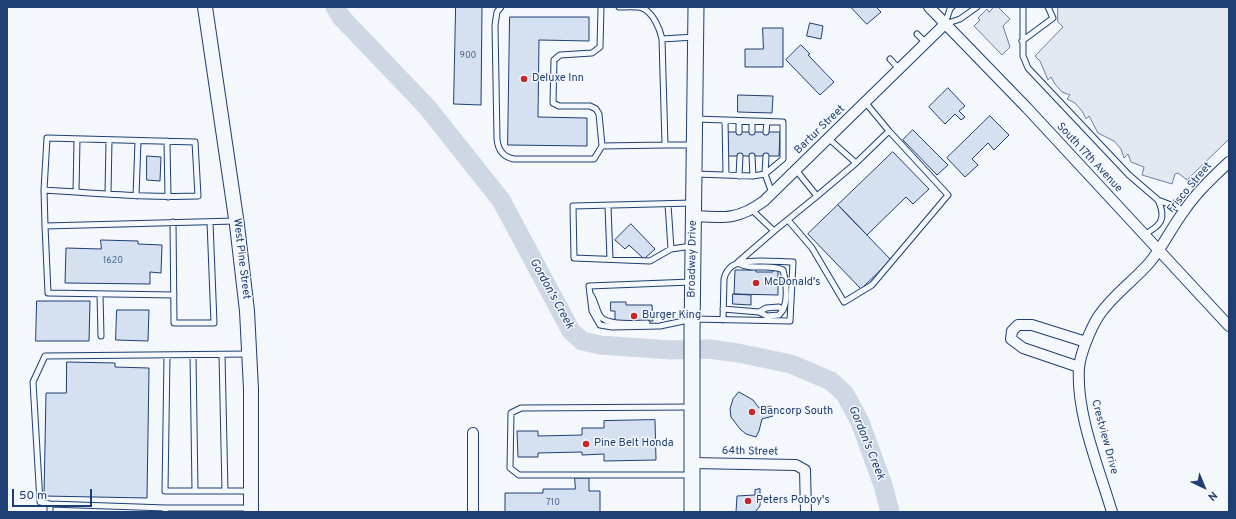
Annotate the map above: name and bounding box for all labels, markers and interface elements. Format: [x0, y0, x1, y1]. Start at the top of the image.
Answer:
house number: 900 [460, 51, 476, 61]
place label: Deluxe Inn [532, 72, 584, 86]
marker: Deluxe Inn [519, 74, 529, 84]
street label: Bartur Street [792, 103, 848, 157]
street label: South 17th Avenue [1053, 120, 1125, 196]
street label: Frisco Street [1165, 160, 1215, 216]
street label: West Pine Street [229, 218, 253, 300]
street label: Broadway Drive [686, 220, 700, 298]
house number: 1620 [103, 256, 123, 266]
water label: Gordon's Creek [526, 256, 576, 332]
place label: McDonald's [764, 276, 820, 290]
marker: McDonald's [751, 278, 761, 288]
place label: Burger King [642, 309, 701, 323]
marker: Burger King [629, 311, 639, 321]
street label: Crestview Drive [1088, 398, 1120, 476]
water label: Gordon's Creek [845, 404, 887, 482]
place label: Bancorp South [760, 405, 833, 419]
marker: Bancorp South [747, 407, 757, 417]
place label: Pine Belt Honda [594, 437, 674, 451]
marker: Pine Belt Honda [581, 439, 591, 449]
street label: 64th Street [722, 445, 778, 459]
north arrow [1184, 467, 1224, 507]
scale bar [14, 481, 94, 507]
text: 50 m [19, 488, 47, 504]
text: N [1205, 488, 1220, 503]
place label: Peters Poboy's [756, 494, 830, 508]
marker: Peters Poboy's [743, 496, 753, 506]
house number: 710 [546, 498, 560, 508]

